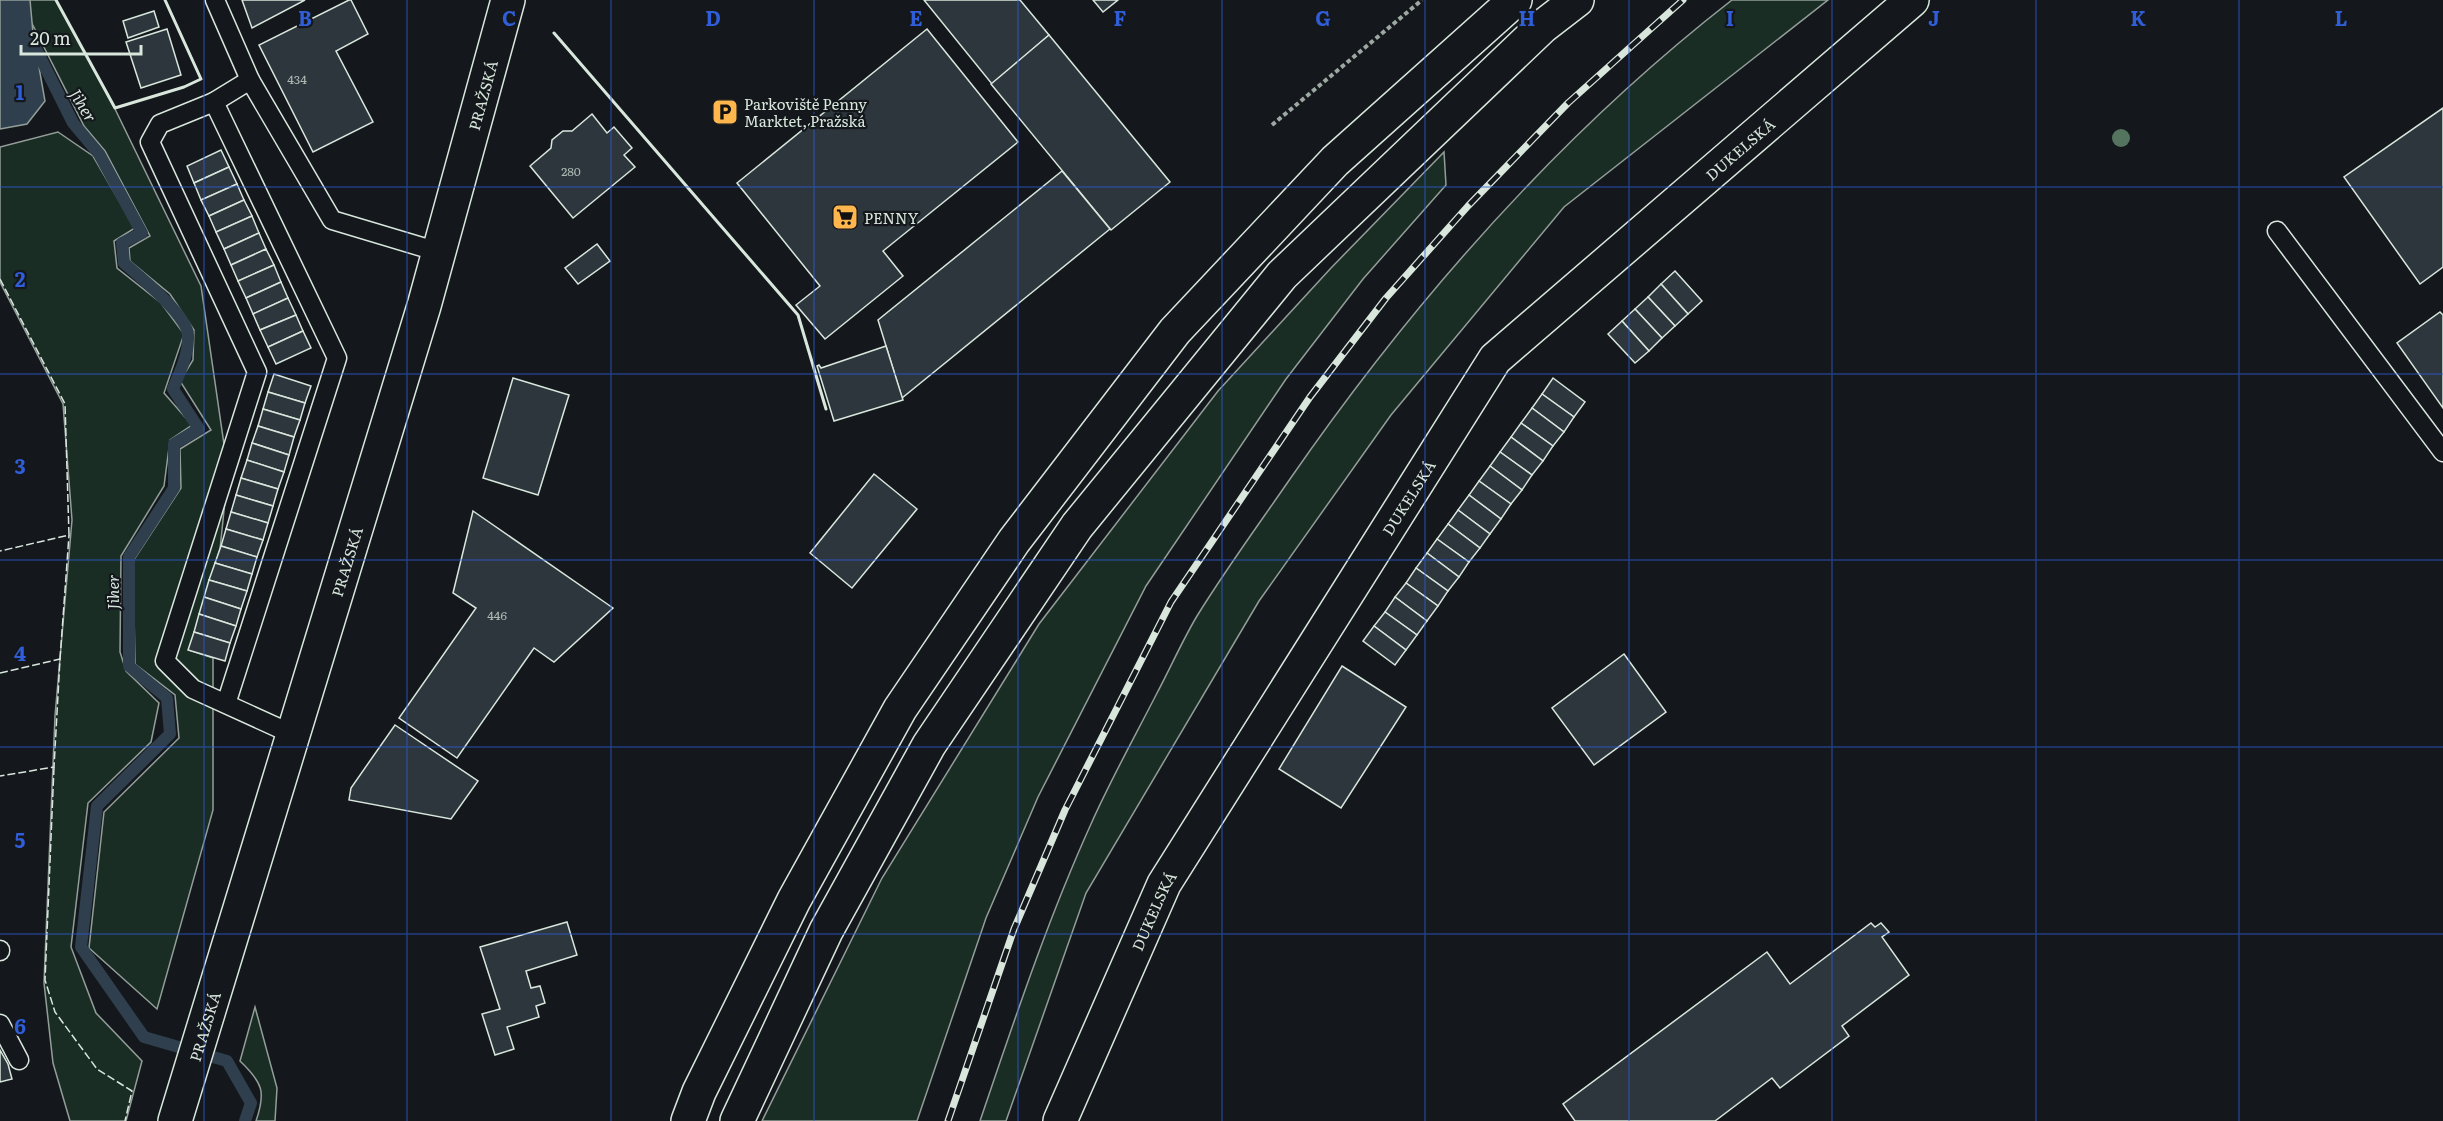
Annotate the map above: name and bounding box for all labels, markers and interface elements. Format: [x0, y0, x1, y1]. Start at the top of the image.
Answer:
text: B [298, 2, 312, 32]
text: C [502, 2, 516, 32]
text: D [705, 2, 721, 32]
text: E [909, 2, 923, 32]
text: F [1114, 2, 1127, 32]
text: G [1315, 2, 1331, 32]
text: H [1519, 2, 1535, 32]
text: I [1726, 2, 1734, 32]
text: J [1928, 2, 1940, 32]
text: K [2130, 2, 2146, 32]
text: L [2335, 2, 2348, 32]
scale bar [21, 18, 141, 56]
text: 20 m [30, 24, 71, 51]
street label: PRAŽSKÁ [461, 57, 503, 133]
house number: 434 [287, 70, 307, 88]
text: 1 [16, 76, 24, 106]
water label: Jiher [65, 84, 103, 126]
place label: Parkoviště Penny Marktet, Pražská [744, 92, 867, 132]
parking icon: Parkoviště Penny Marktet, Pražská [710, 97, 740, 127]
street label: DUKELSKÁ [1700, 112, 1779, 185]
house number: 280 [561, 162, 581, 180]
supermarket icon: PENNY [830, 202, 860, 232]
place label: PENNY [864, 206, 919, 229]
text: 2 [15, 263, 26, 293]
text: 3 [14, 450, 26, 480]
street label: DUKELSKÁ [1375, 455, 1440, 539]
street label: PRAŽSKÁ [324, 524, 367, 599]
water label: Jiher [100, 575, 124, 609]
house number: 446 [487, 606, 507, 624]
text: 4 [14, 637, 26, 667]
text: 5 [15, 824, 26, 854]
street label: DUKELSKÁ [1125, 866, 1181, 954]
street label: PRAŽSKÁ [182, 989, 225, 1064]
text: 6 [14, 1010, 26, 1040]

